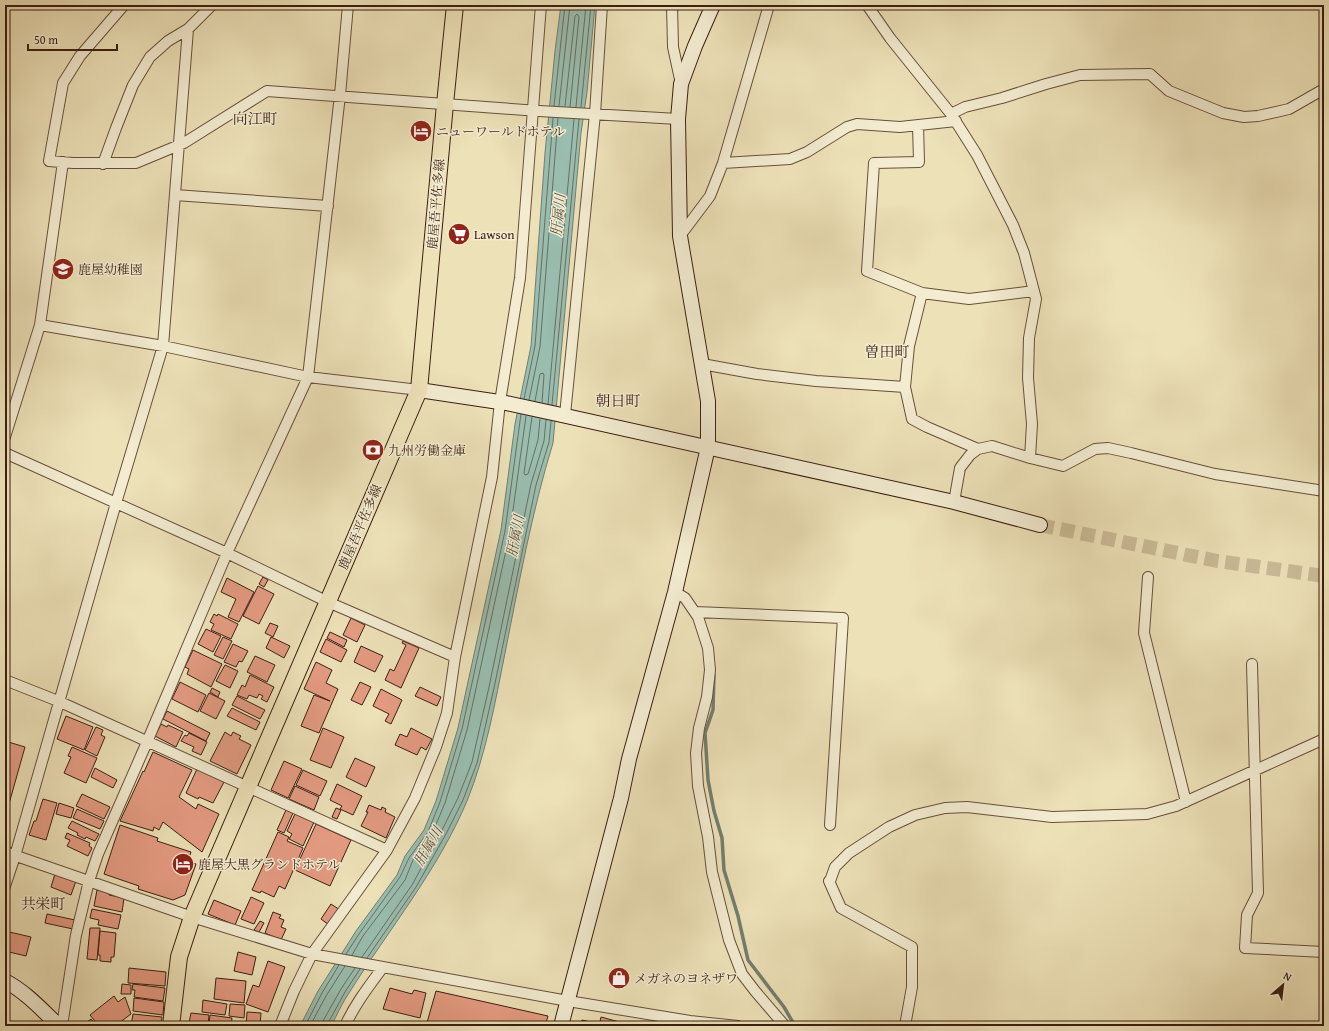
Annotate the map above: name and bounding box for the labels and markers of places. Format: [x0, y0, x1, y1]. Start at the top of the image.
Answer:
hotel icon: ニューワールドホテル [408, 118, 434, 144]
place label: ニューワールドホテル [436, 122, 565, 141]
supermarket icon: Lawson [446, 221, 472, 247]
place label: Lawson [474, 225, 515, 244]
school or university icon: 鹿屋幼稚園 [50, 256, 76, 282]
place label: 鹿屋幼稚園 [78, 260, 143, 279]
bank icon: 九州労働金庫 [360, 437, 386, 463]
place label: 九州労働金庫 [388, 441, 466, 460]
hotel icon: 鹿屋大黒グランドホテル [170, 851, 196, 877]
place label: 鹿屋大黒グランドホテル [198, 855, 340, 874]
shop icon: メガネのヨネザワ [606, 965, 632, 991]
place label: メガネのヨネザワ [634, 969, 738, 988]

